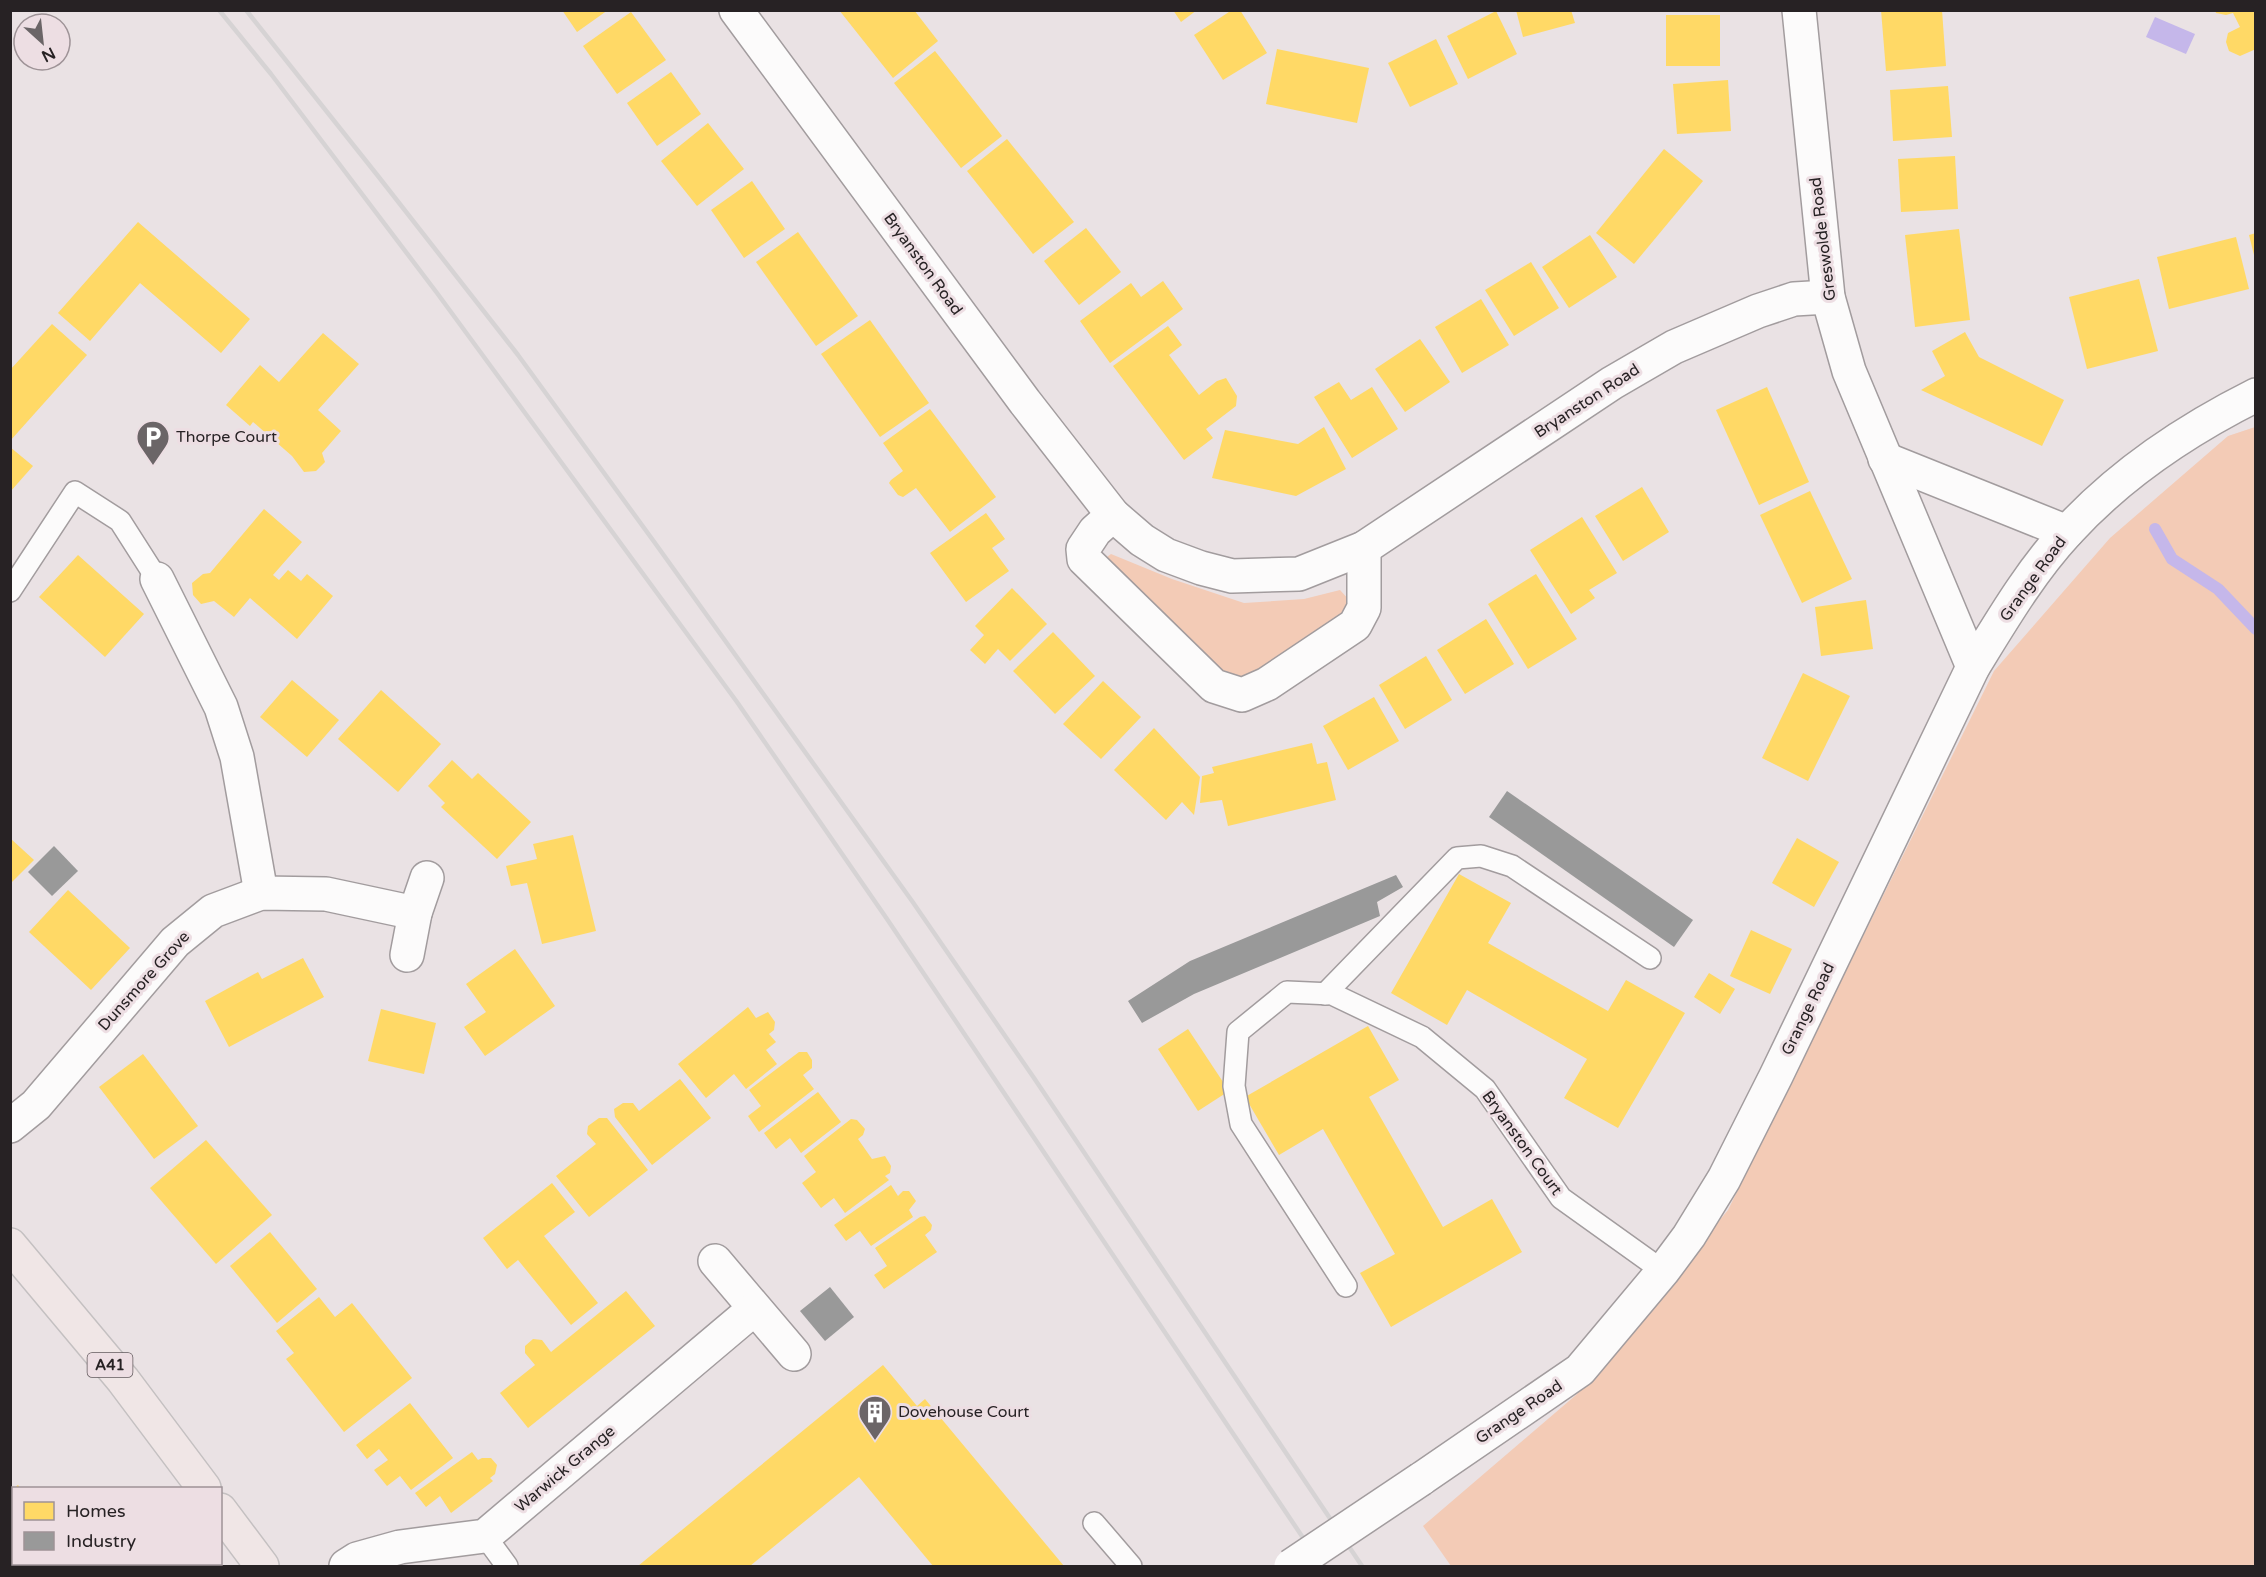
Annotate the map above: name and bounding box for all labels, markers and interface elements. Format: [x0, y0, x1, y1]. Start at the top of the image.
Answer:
north arrow [12, 12, 72, 72]
text: N [38, 43, 59, 66]
street label: Greswolde Road [1805, 176, 1841, 302]
street label: Bryanston Road [879, 209, 967, 319]
street label: Bryanston Road [1530, 359, 1644, 443]
parking icon: Thorpe Court [135, 419, 171, 466]
place label: Thorpe Court [176, 427, 277, 447]
street label: Grange Road [1995, 532, 2071, 626]
street label: Dunsmore Grove [94, 927, 194, 1035]
street label: Grange Road [1777, 959, 1839, 1059]
street label: Bryanston Court [1477, 1087, 1567, 1199]
road number: A41 [88, 1353, 132, 1377]
street label: Grange Road [1472, 1376, 1566, 1448]
building icon: Dovehouse Court [857, 1394, 893, 1441]
place label: Dovehouse Court [898, 1402, 1029, 1422]
street label: Warwick Grange [511, 1421, 619, 1517]
legend [12, 1487, 222, 1565]
text: Homes [66, 1500, 126, 1522]
text: Industry [66, 1530, 137, 1552]

